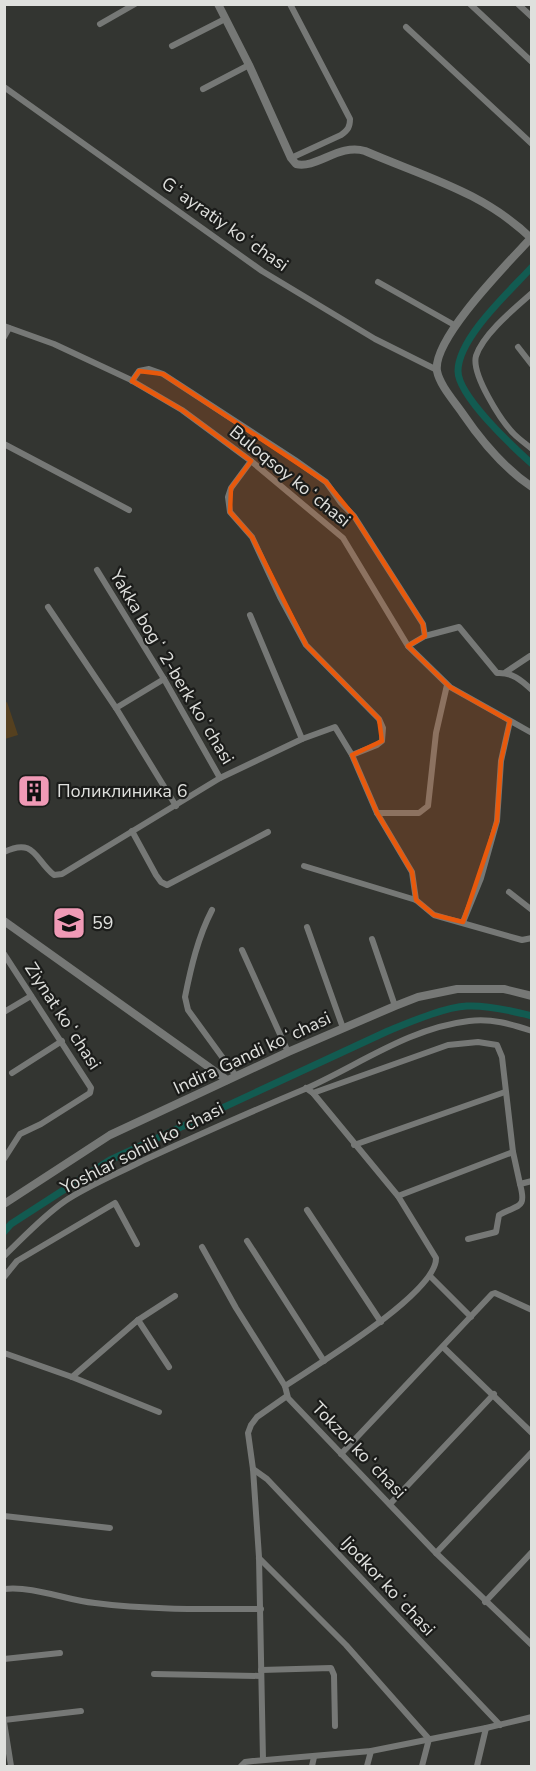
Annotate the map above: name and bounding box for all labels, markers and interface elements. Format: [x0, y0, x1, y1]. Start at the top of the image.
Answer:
street label: Gʻayratiy koʻchasi [157, 171, 293, 277]
street label: Buloqsoy koʻchasi [224, 420, 356, 532]
street label: Yakka bogʻ 2-berk koʻchasi [104, 564, 240, 769]
building icon: Поликлиника 6 [16, 773, 52, 809]
place label: Поликлиника 6 [57, 779, 187, 803]
school or university icon: 59 [51, 905, 87, 941]
place label: 59 [92, 911, 114, 935]
street label: Ziynat koʻchasi [19, 958, 107, 1074]
street label: Indira Gandi koʻchasi [169, 1006, 335, 1100]
street label: Yoshlar sohili koʻchasi [55, 1096, 228, 1200]
street label: Tokzor koʻchasi [306, 1396, 412, 1504]
street label: Ijodkor koʻchasi [336, 1531, 440, 1641]

